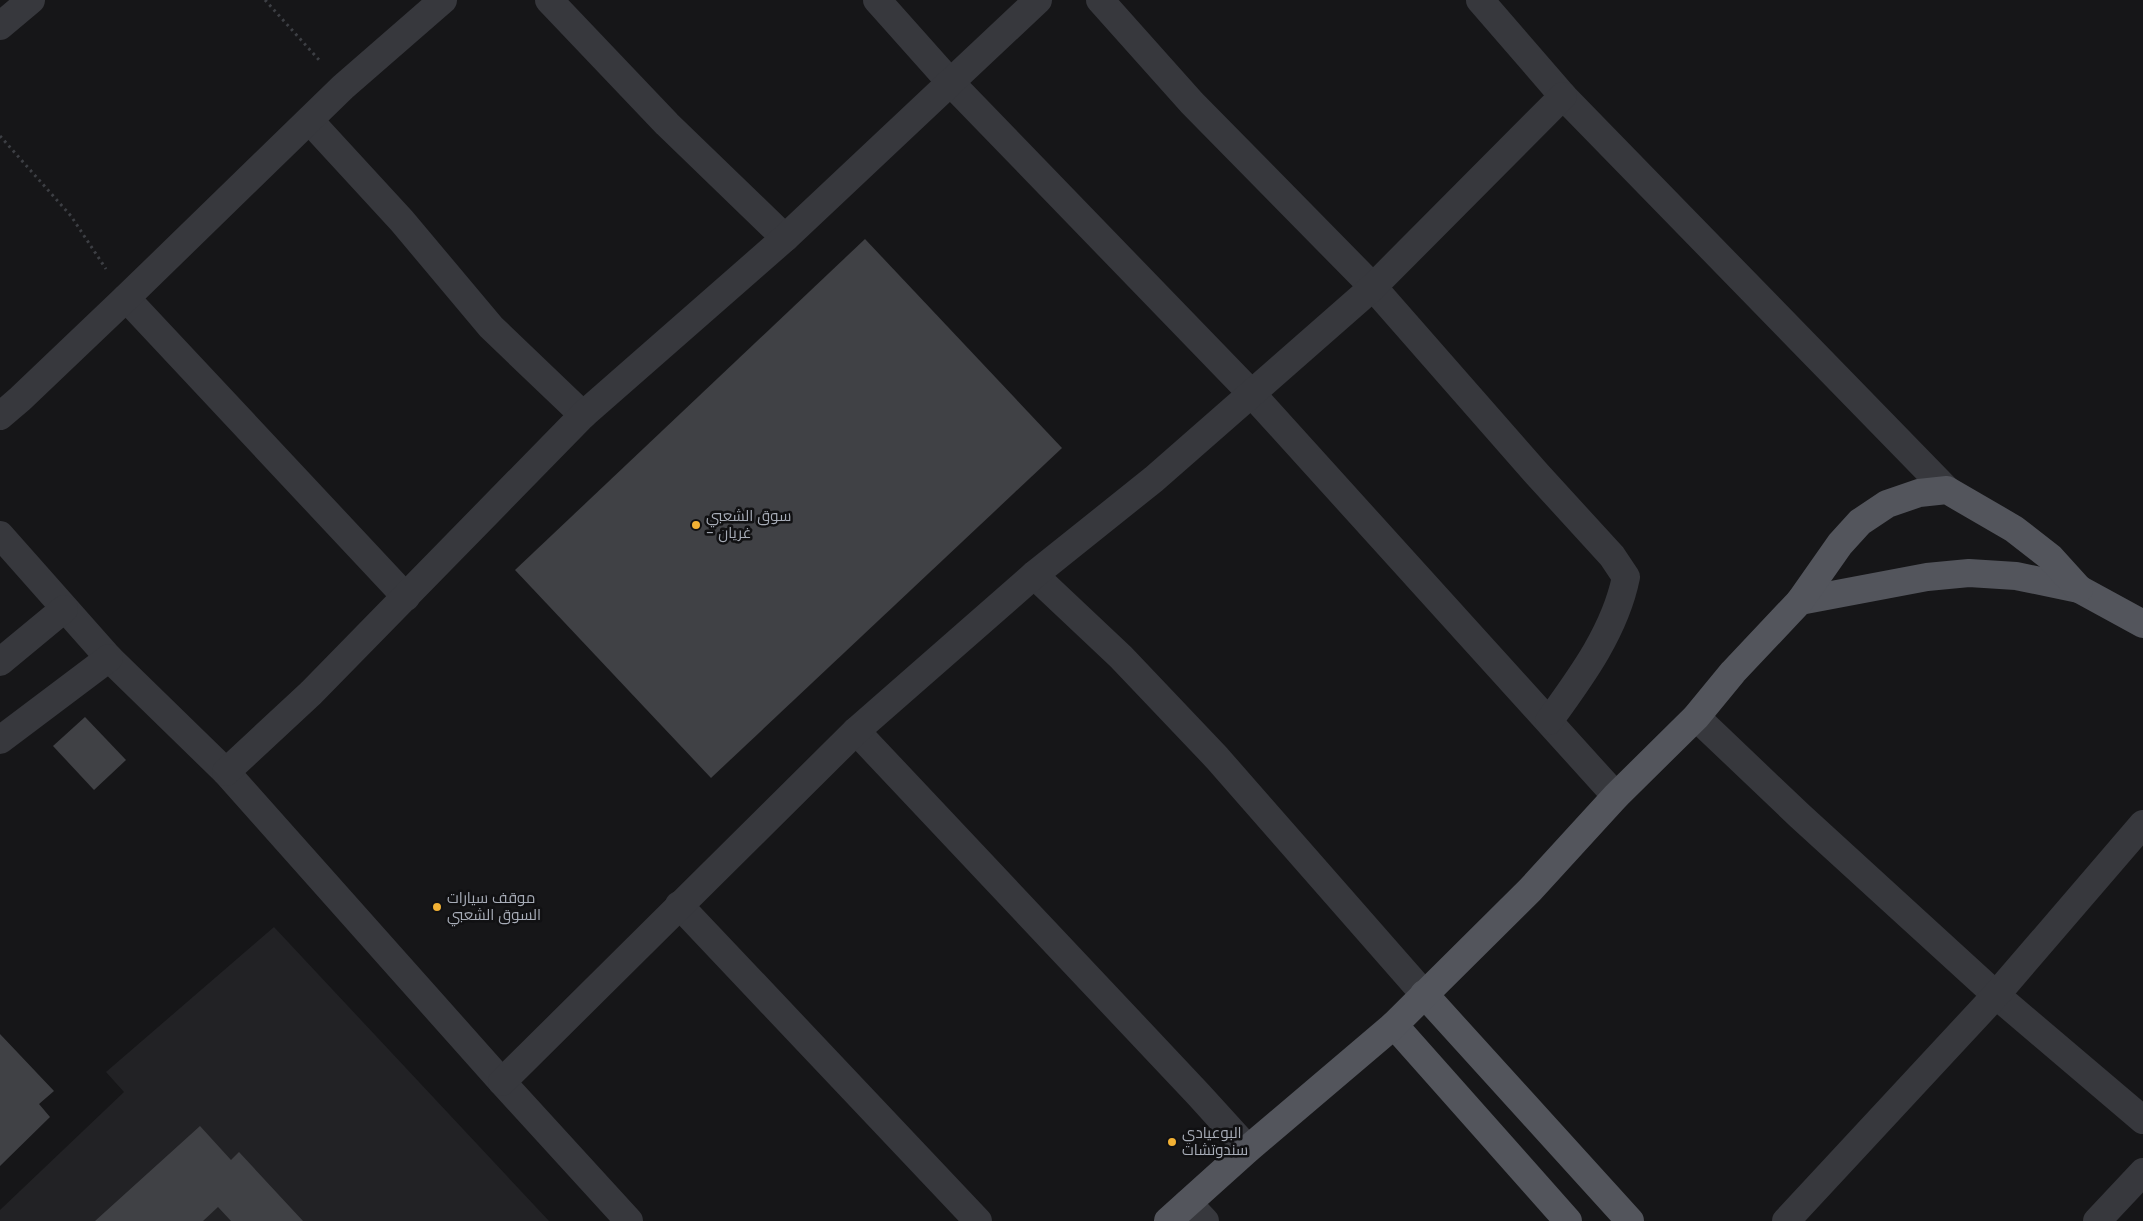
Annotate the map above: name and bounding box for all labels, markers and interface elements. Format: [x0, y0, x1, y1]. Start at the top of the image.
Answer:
place label: سوق الشعبي - غريان [706, 505, 791, 543]
marker: سوق الشعبي - غريان [690, 519, 702, 531]
place label: موقف سيارات السوق الشعبي [447, 887, 541, 927]
marker: موقف سيارات السوق الشعبي [431, 901, 443, 913]
place label: البوعيادي سندوتشات [1182, 1122, 1248, 1160]
marker: البوعيادي سندوتشات [1166, 1136, 1178, 1148]

